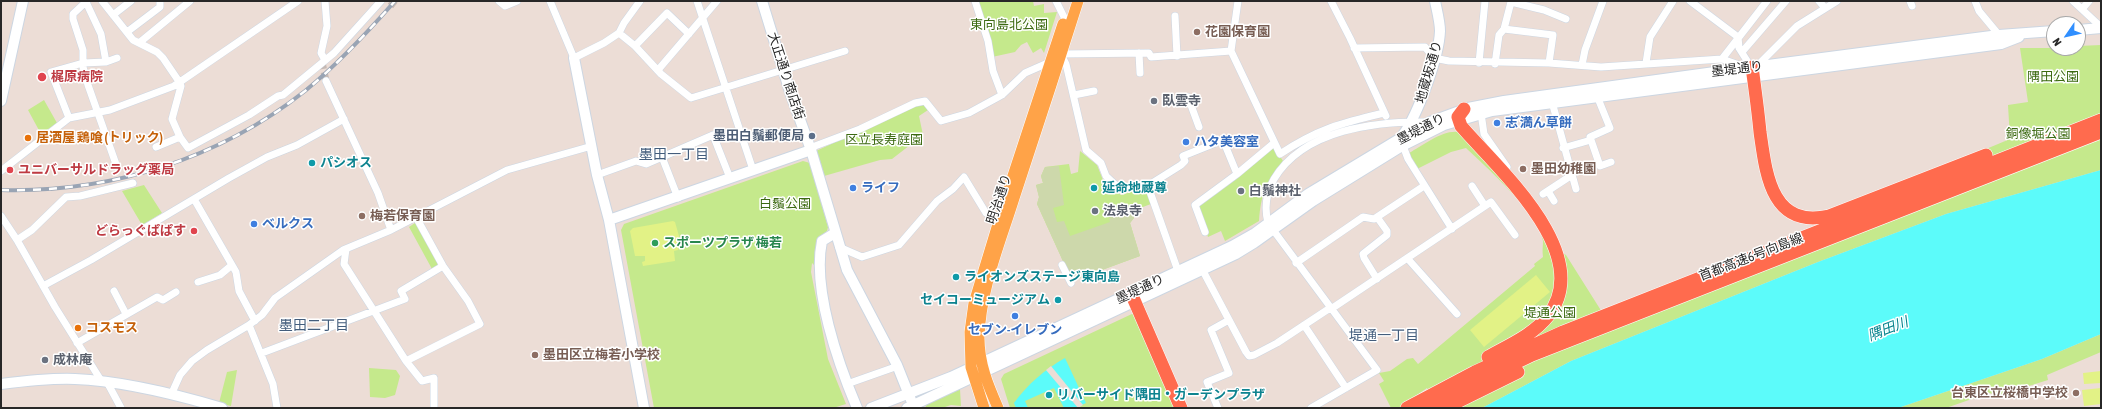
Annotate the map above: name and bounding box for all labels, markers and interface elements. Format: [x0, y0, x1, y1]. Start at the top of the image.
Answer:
north arrow [2046, 16, 2086, 56]
park label: 東向島北公園 [970, 17, 1048, 33]
place label: 花園保育園 [1205, 24, 1270, 40]
marker: 花園保育園 [1192, 27, 1202, 37]
street label: 大正通り商店街 [765, 30, 807, 122]
text: N [2050, 36, 2064, 48]
street label: 地蔵坂通り [1413, 39, 1445, 105]
street label: 墨堤通り [1710, 58, 1764, 80]
place label: 梶原病院 [51, 69, 103, 85]
park label: 隅田公園 [2027, 69, 2079, 85]
marker: 梶原病院 [36, 71, 48, 83]
place label: 臥雲寺 [1162, 93, 1201, 109]
marker: 臥雲寺 [1149, 96, 1159, 106]
street label: 墨堤通り [1394, 110, 1448, 148]
place label: 志 ゙満ん草餅 [1505, 115, 1572, 131]
marker: 志 ゙満ん草餅 [1492, 118, 1502, 128]
park label: 銅像堀公園 [2006, 126, 2070, 142]
place label: 墨田白鬚郵便局 [713, 128, 804, 144]
place label: 居酒屋 鶏喰 (トリック) [36, 130, 163, 146]
marker: 墨田白鬚郵便局 [807, 131, 817, 141]
park label: 区立長寿庭園 [845, 132, 923, 148]
marker: 居酒屋 鶏喰 (トリック) [23, 133, 33, 143]
place label: ハタ美容室 [1194, 134, 1259, 150]
marker: ハタ美容室 [1181, 137, 1191, 147]
district label: 墨田一丁目 [639, 147, 709, 163]
place label: パシオス [320, 155, 372, 171]
marker: パシオス [307, 158, 317, 168]
place label: 墨田幼稚園 [1531, 161, 1596, 177]
place label: ユニバーサルドラッグ薬局 [18, 162, 174, 178]
marker: 墨田幼稚園 [1518, 164, 1528, 174]
marker: ユニバーサルドラッグ薬局 [5, 165, 15, 175]
street label: 明治通り [984, 172, 1014, 226]
place label: ライフ [861, 180, 900, 196]
place label: 延命地蔵尊 [1102, 180, 1167, 196]
marker: ライフ [848, 183, 858, 193]
marker: 延命地蔵尊 [1089, 183, 1099, 193]
place label: 白鬚神社 [1249, 183, 1301, 199]
marker: 白鬚神社 [1236, 186, 1246, 196]
park label: 白鬚公園 [759, 196, 811, 212]
place label: 法泉寺 [1103, 203, 1142, 219]
marker: 法泉寺 [1090, 206, 1100, 216]
place label: 梅若保育園 [370, 208, 435, 224]
marker: 梅若保育園 [357, 211, 367, 221]
place label: ベルクス [262, 216, 314, 232]
marker: ベルクス [249, 219, 259, 229]
place label: どらっぐぱぱす [95, 223, 186, 239]
marker: どらっぐぱぱす [189, 226, 199, 236]
street label: 首都高速6号向島線 [1697, 230, 1805, 284]
place label: スポーツプラザ 梅若 [663, 235, 782, 251]
marker: スポーツプラザ 梅若 [650, 238, 660, 248]
place label: ライオンズステージ東向島 [964, 269, 1120, 285]
street label: 墨堤通り [1113, 271, 1167, 307]
marker: ライオンズステージ東向島 [951, 272, 961, 282]
place label: セイコーミュージアム [920, 292, 1050, 308]
marker: セイコーミュージアム [1053, 295, 1063, 305]
park label: 堤通公園 [1524, 305, 1576, 321]
marker: セブン-イレブン [1010, 311, 1020, 321]
water label: 隅田川 [1865, 314, 1911, 344]
district label: 墨田二丁目 [279, 318, 349, 334]
place label: コスモス [86, 320, 138, 336]
place label: セブン-イレブン [968, 322, 1062, 338]
marker: コスモス [73, 323, 83, 333]
district label: 堤通一丁目 [1349, 328, 1419, 344]
place label: 墨田区立梅若小学校 [543, 347, 660, 363]
marker: 墨田区立梅若小学校 [530, 350, 540, 360]
place label: 成林庵 [53, 352, 92, 368]
marker: 成林庵 [40, 355, 50, 365]
place label: 台東区立桜橋中学校 [1951, 385, 2068, 401]
place label: リバーサイド隅田・ガーデンプラザ [1057, 387, 1265, 403]
marker: 台東区立桜橋中学校 [2071, 388, 2081, 398]
marker: リバーサイド隅田・ガーデンプラザ [1044, 390, 1054, 400]

